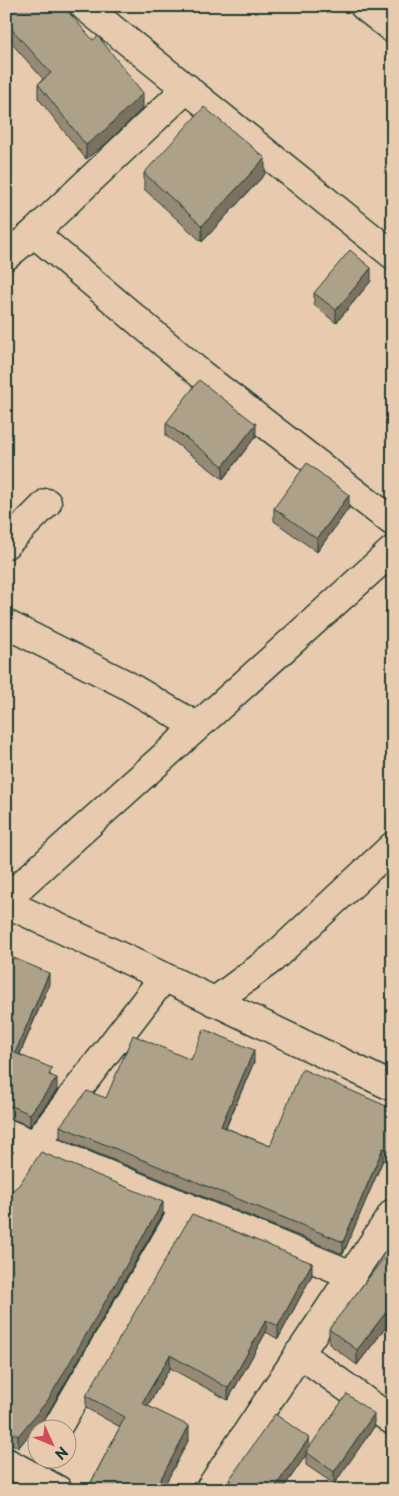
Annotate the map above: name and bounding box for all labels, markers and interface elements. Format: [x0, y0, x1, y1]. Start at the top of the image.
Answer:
north arrow [28, 1418, 78, 1468]
text: N [50, 1442, 73, 1465]

